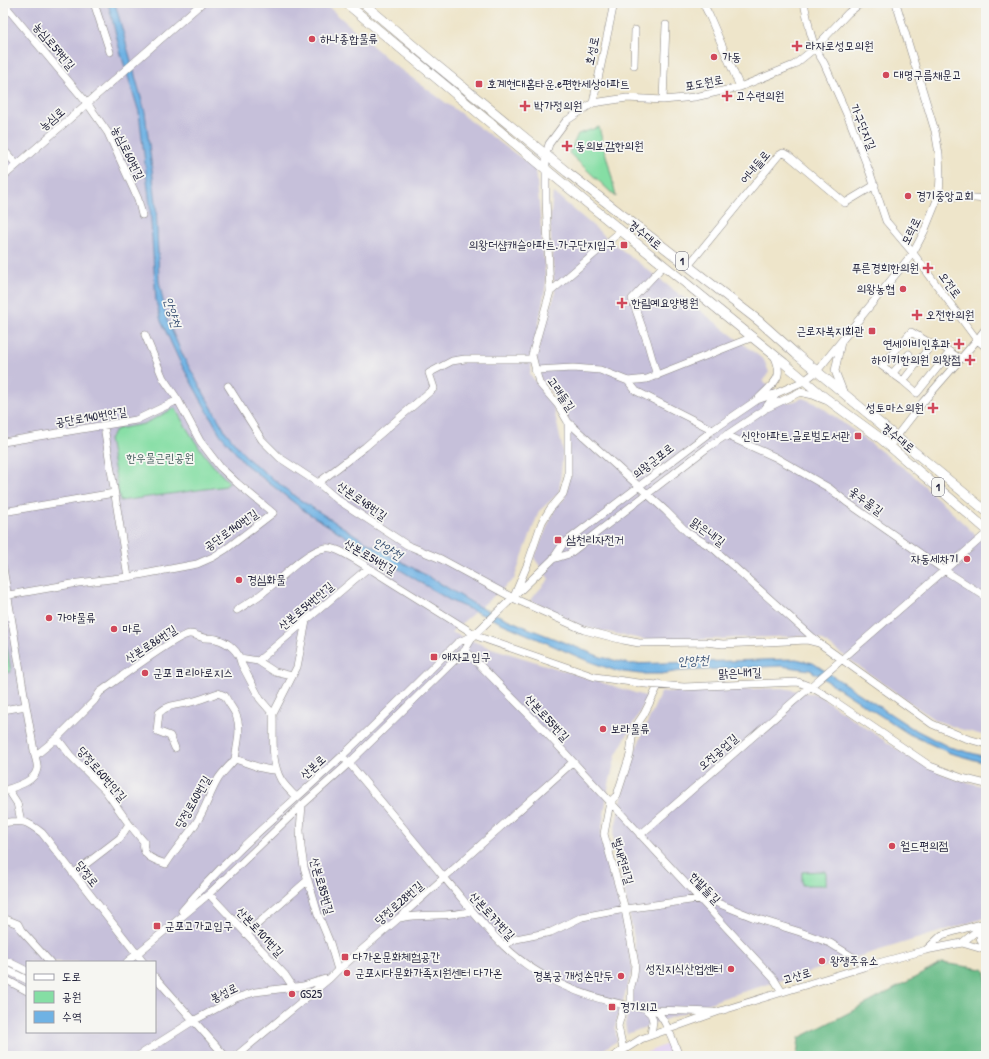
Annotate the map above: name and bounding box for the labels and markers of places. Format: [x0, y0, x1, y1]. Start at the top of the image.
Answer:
place label: 하나종합물류 [320, 30, 378, 47]
marker: 하나종합물류 [307, 34, 317, 44]
place label: 라자로성모의원 [806, 37, 874, 54]
marker: 라자로성모의원 [791, 40, 803, 52]
place label: 가동 [722, 48, 741, 65]
marker: 가동 [709, 52, 719, 62]
place label: 대명구름채문고 [894, 66, 962, 83]
marker: 대명구름채문고 [881, 70, 891, 80]
place label: 호계현대홈타운.e편한세상아파트 [487, 75, 630, 92]
marker: 호계현대홈타운.e편한세상아파트 [474, 79, 484, 89]
place label: 고수련의원 [736, 87, 784, 104]
marker: 고수련의원 [721, 90, 733, 102]
place label: 박가정의원 [534, 97, 582, 114]
marker: 박가정의원 [519, 100, 531, 112]
place label: 동의보감한의원 [576, 137, 644, 154]
marker: 동의보감한의원 [561, 140, 573, 152]
place label: 경기중앙교회 [916, 187, 974, 204]
marker: 경기중앙교회 [903, 191, 913, 201]
place label: 의왕더샵캐슬아파트.가구단지입구 [469, 236, 616, 253]
marker: 의왕더샵캐슬아파트.가구단지입구 [619, 240, 629, 250]
place label: 푸른경희한의원 [851, 259, 919, 276]
marker: 푸른경희한의원 [922, 262, 934, 274]
place label: 의왕농협 [856, 280, 895, 297]
marker: 의왕농협 [898, 284, 908, 294]
place label: 한림예요양병원 [631, 294, 699, 311]
marker: 한림예요양병원 [616, 297, 628, 309]
place label: 오전한의원 [926, 306, 974, 323]
marker: 오전한의원 [911, 309, 923, 321]
place label: 근로자복지회관 [796, 322, 864, 339]
marker: 근로자복지회관 [867, 326, 877, 336]
place label: 연세이비인후과 [882, 335, 950, 352]
marker: 연세이비인후과 [953, 338, 965, 350]
place label: 하이키한의원 의왕점 [871, 351, 961, 368]
marker: 하이키한의원 의왕점 [964, 354, 976, 366]
place label: 성토마스의원 [866, 399, 924, 416]
marker: 성토마스의원 [927, 402, 939, 414]
place label: 신안아파트.글로벌도서관 [741, 427, 850, 444]
marker: 신안아파트.글로벌도서관 [853, 431, 863, 441]
place label: 삼천리자전거 [566, 531, 624, 548]
marker: 삼천리자전거 [553, 535, 563, 545]
place label: 자동세차기 [911, 550, 959, 567]
marker: 자동세차기 [962, 554, 972, 564]
place label: 경심화물 [247, 571, 286, 588]
marker: 경심화물 [234, 575, 244, 585]
place label: 가야물류 [57, 609, 96, 626]
marker: 가야물류 [44, 613, 54, 623]
place label: 마루 [122, 620, 142, 637]
marker: 마루 [109, 624, 119, 634]
place label: 애자교입구 [442, 648, 491, 665]
marker: 애자교입구 [429, 652, 439, 662]
place label: 군포 코리아로지스 [153, 664, 233, 681]
marker: 군포 코리아로지스 [140, 668, 150, 678]
place label: 보라물류 [611, 720, 650, 737]
marker: 보라물류 [598, 724, 608, 734]
place label: 월드편의점 [900, 837, 948, 854]
marker: 월드편의점 [887, 841, 897, 851]
place label: 군포고가교입구 [165, 917, 233, 934]
marker: 군포고가교입구 [152, 921, 162, 931]
place label: 다가온문화체험공간 [353, 948, 440, 965]
marker: 다가온문화체험공간 [340, 952, 350, 962]
place label: 왕쟁주유소 [830, 952, 878, 969]
marker: 왕쟁주유소 [817, 956, 827, 966]
place label: 성진지식산업센터 [646, 960, 723, 977]
place label: 군포시다문화가족지원센터 다가온 [355, 964, 503, 981]
marker: 성진지식산업센터 [726, 964, 736, 974]
place label: 경복궁 개성손만두 [533, 967, 613, 984]
marker: 군포시다문화가족지원센터 다가온 [342, 968, 352, 978]
marker: 경복궁 개성손만두 [616, 971, 626, 981]
place label: GS25 [300, 985, 322, 1002]
marker: GS25 [287, 989, 297, 999]
place label: 경기외고 [620, 998, 659, 1015]
marker: 경기외고 [607, 1002, 617, 1012]

